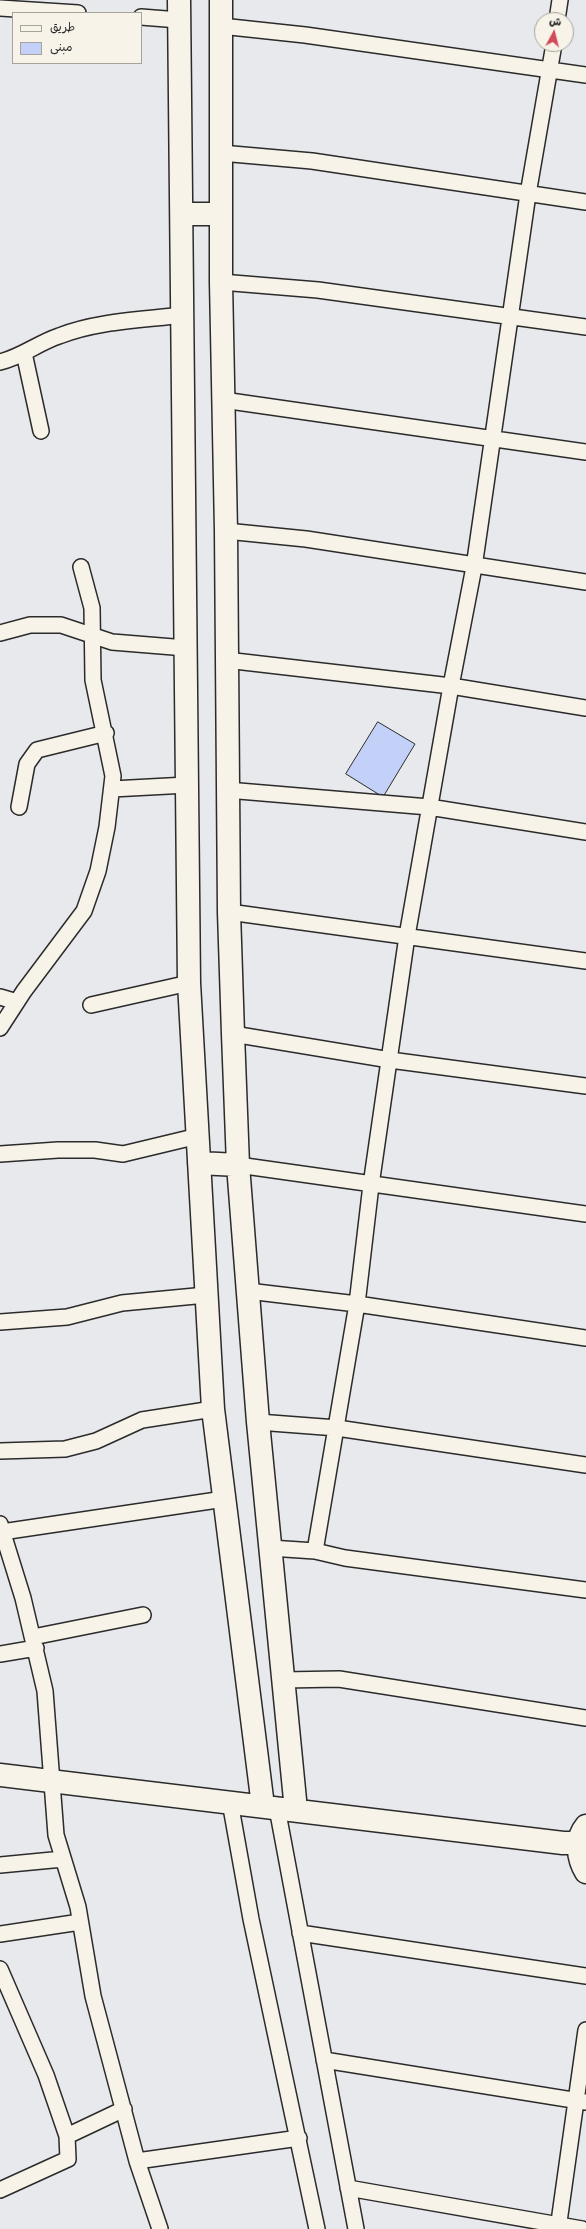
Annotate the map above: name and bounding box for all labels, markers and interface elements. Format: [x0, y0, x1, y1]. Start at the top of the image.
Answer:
legend [12, 12, 142, 64]
north arrow [534, 12, 574, 52]
text: ش [548, 13, 562, 29]
text: طريق [50, 19, 75, 34]
text: مبنى [50, 39, 73, 54]

